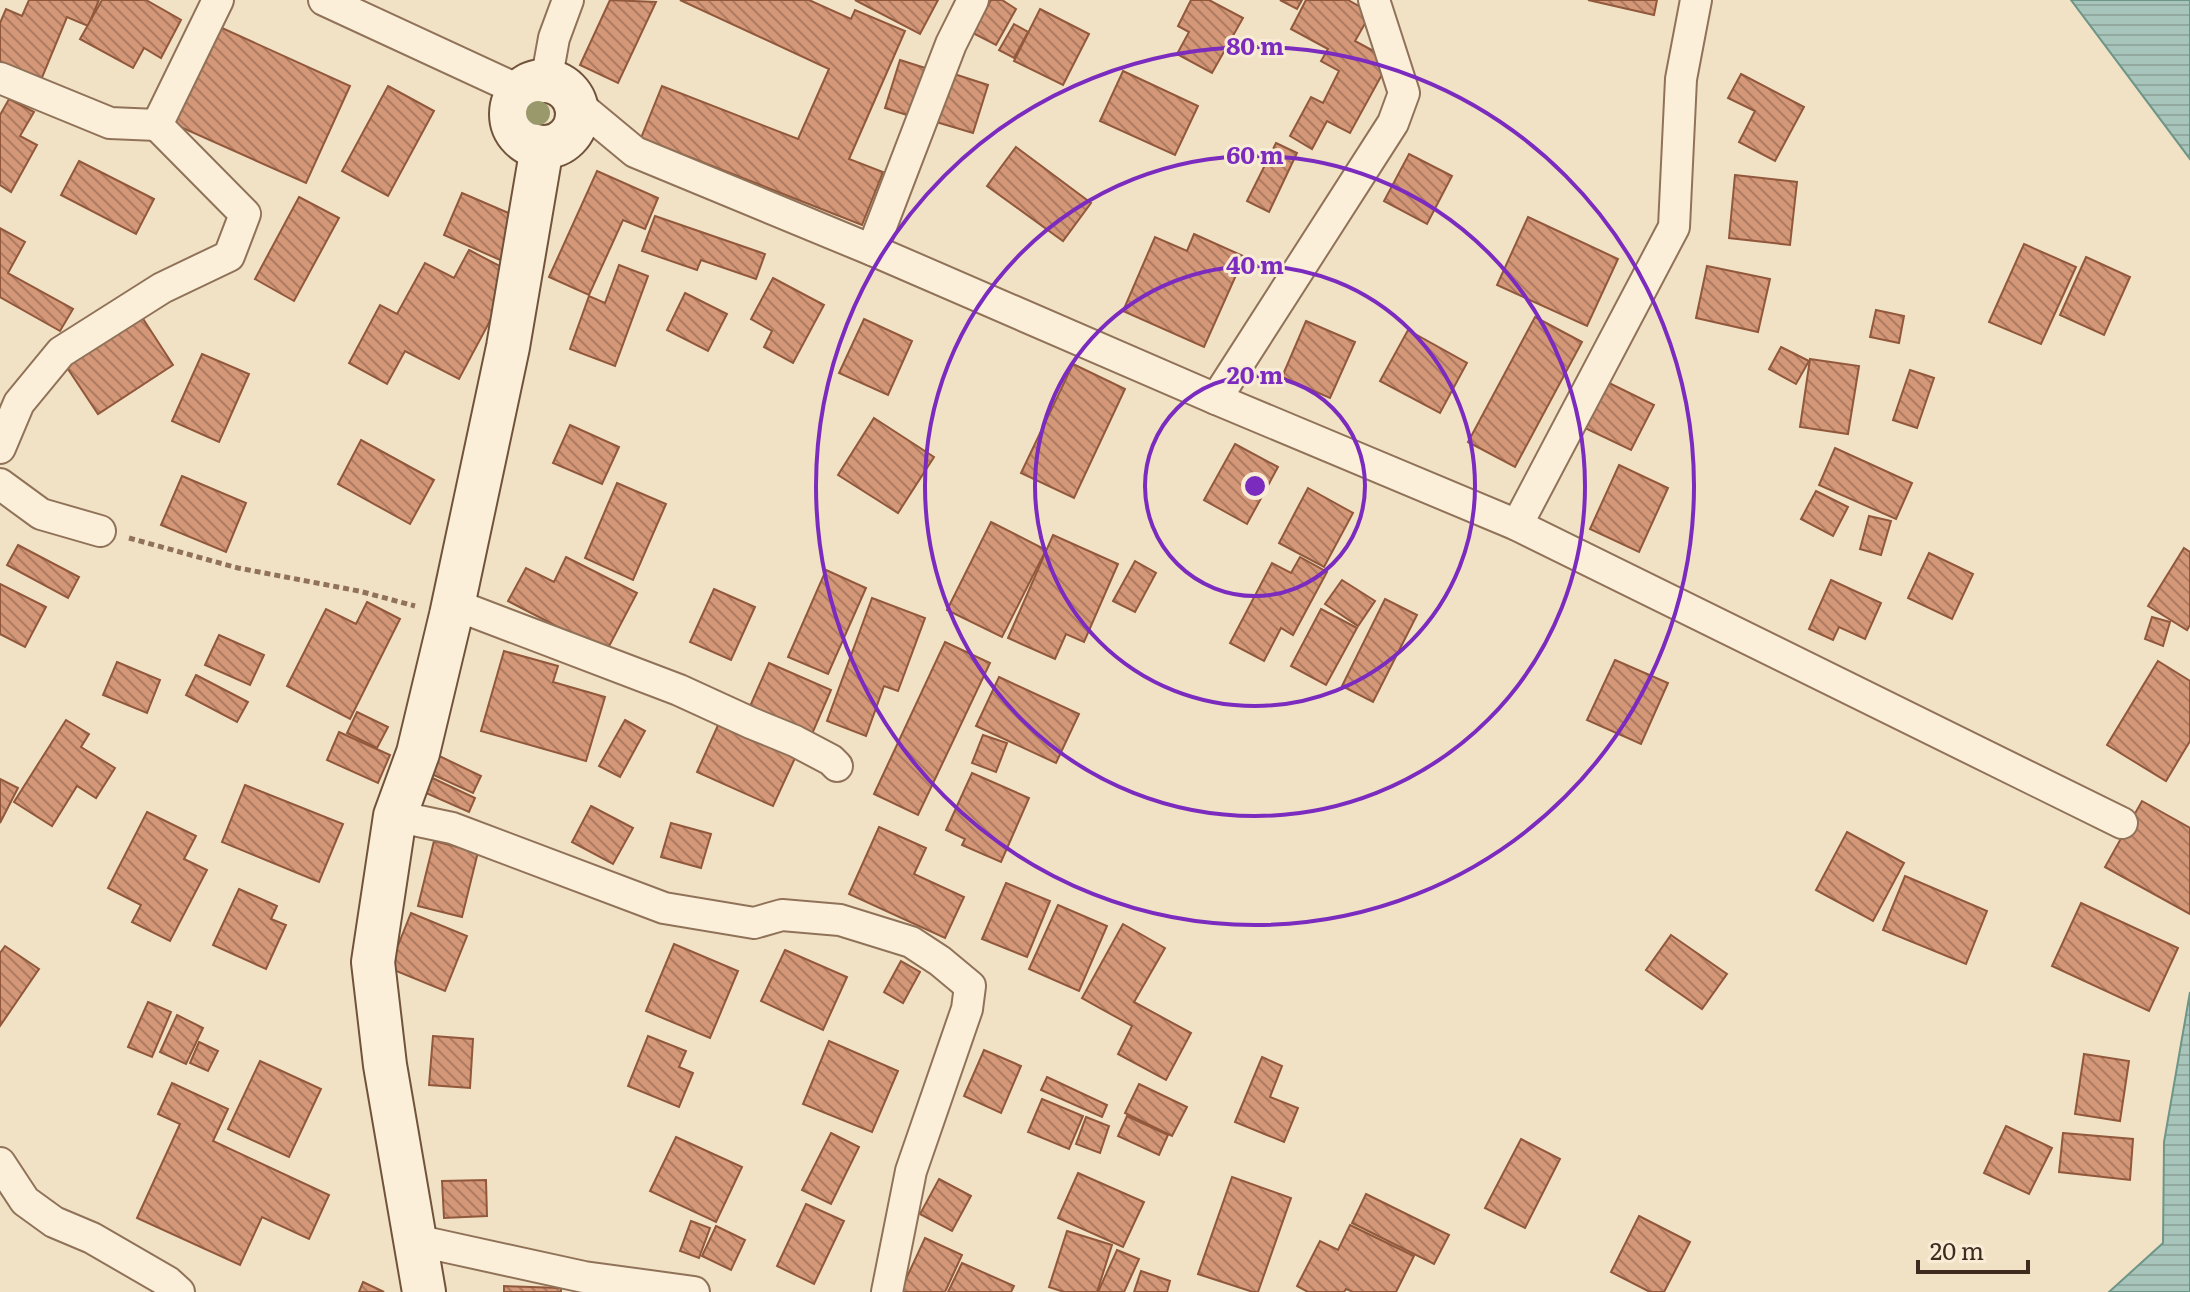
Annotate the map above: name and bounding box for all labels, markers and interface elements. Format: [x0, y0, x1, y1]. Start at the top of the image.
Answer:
text: 80 m [1226, 27, 1284, 62]
text: 60 m [1226, 136, 1284, 171]
text: 40 m [1226, 246, 1284, 281]
text: 20 m [1227, 356, 1283, 391]
centre of rings [1241, 472, 1269, 500]
scale bar [1918, 1224, 2028, 1274]
text: 20 m [1930, 1232, 1984, 1267]

